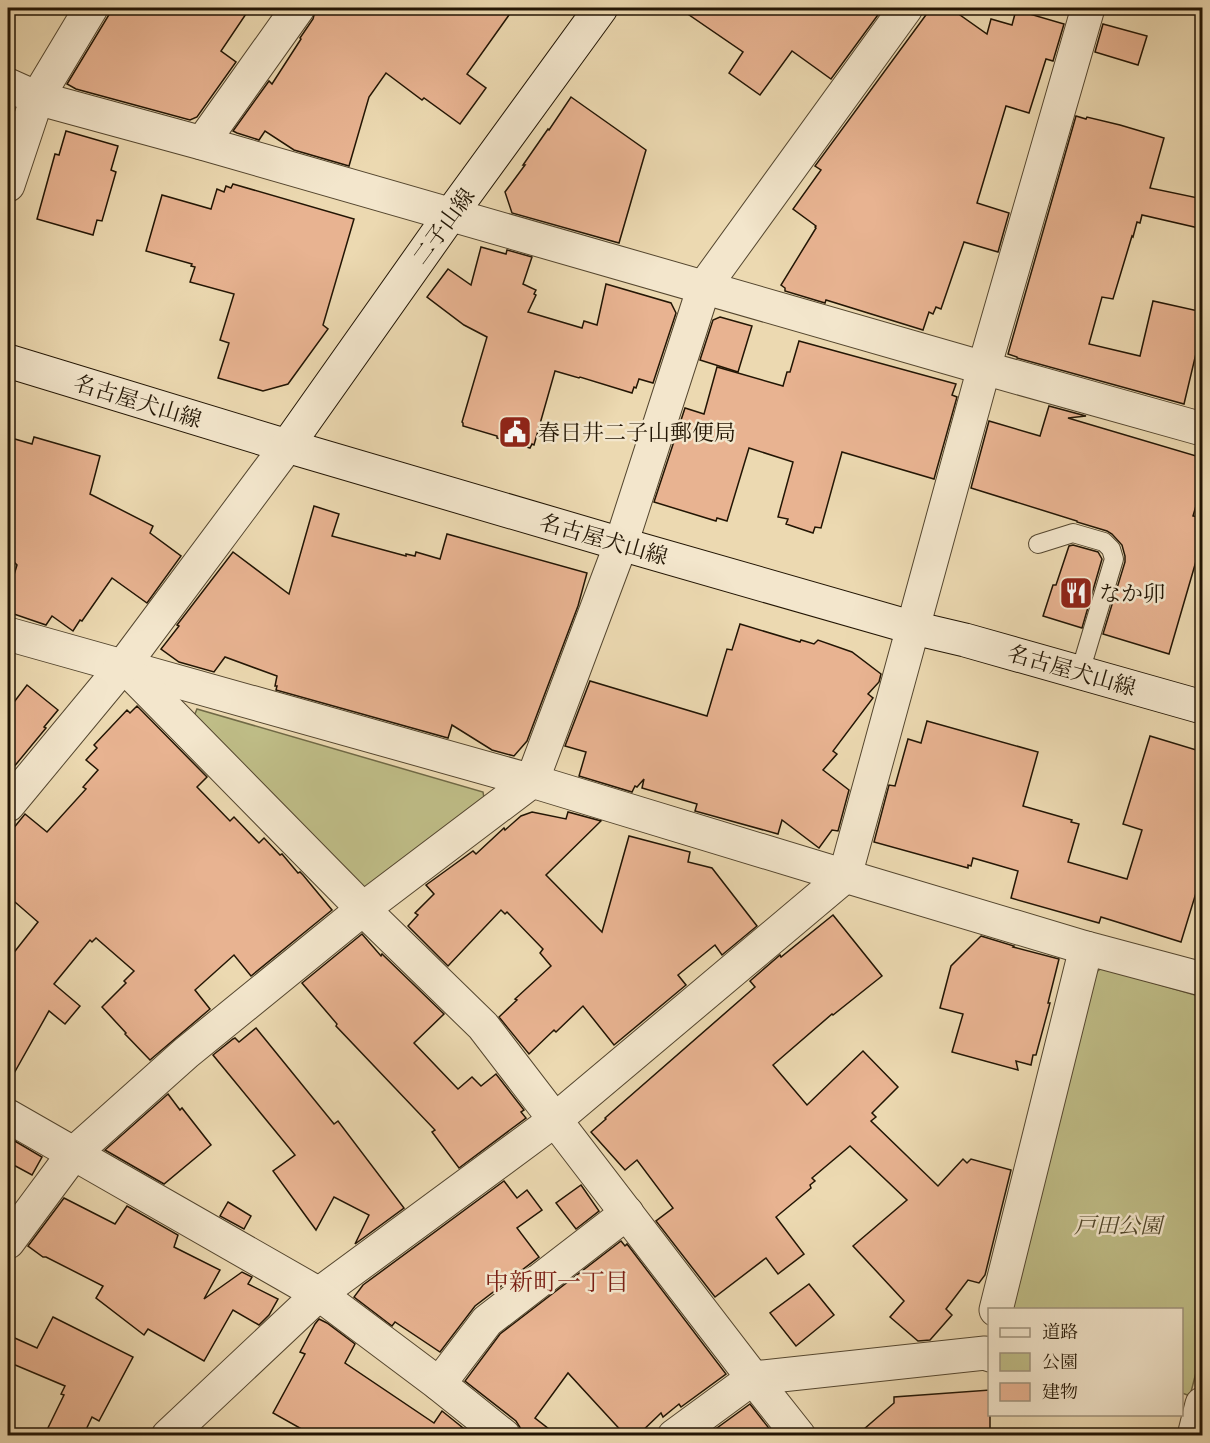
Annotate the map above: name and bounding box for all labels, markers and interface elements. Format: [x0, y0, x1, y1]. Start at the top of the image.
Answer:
street label: 二子山線 [407, 183, 480, 270]
street label: 名古屋犬山線 [71, 369, 205, 434]
public building icon: 春日井二子山郵便局 [497, 414, 533, 450]
place label: 春日井二子山郵便局 [538, 419, 736, 446]
street label: 名古屋犬山線 [537, 508, 671, 571]
restaurant icon: なか卯 [1058, 575, 1094, 611]
place label: なか卯 [1099, 580, 1165, 607]
street label: 名古屋犬山線 [1005, 639, 1139, 702]
park label: 戸田公園 [1074, 1212, 1165, 1239]
district label: 中新町一丁目 [485, 1267, 629, 1297]
legend [988, 1308, 1183, 1416]
text: 道路 [1042, 1321, 1078, 1343]
text: 公園 [1042, 1351, 1078, 1373]
text: 建物 [1042, 1381, 1078, 1403]

